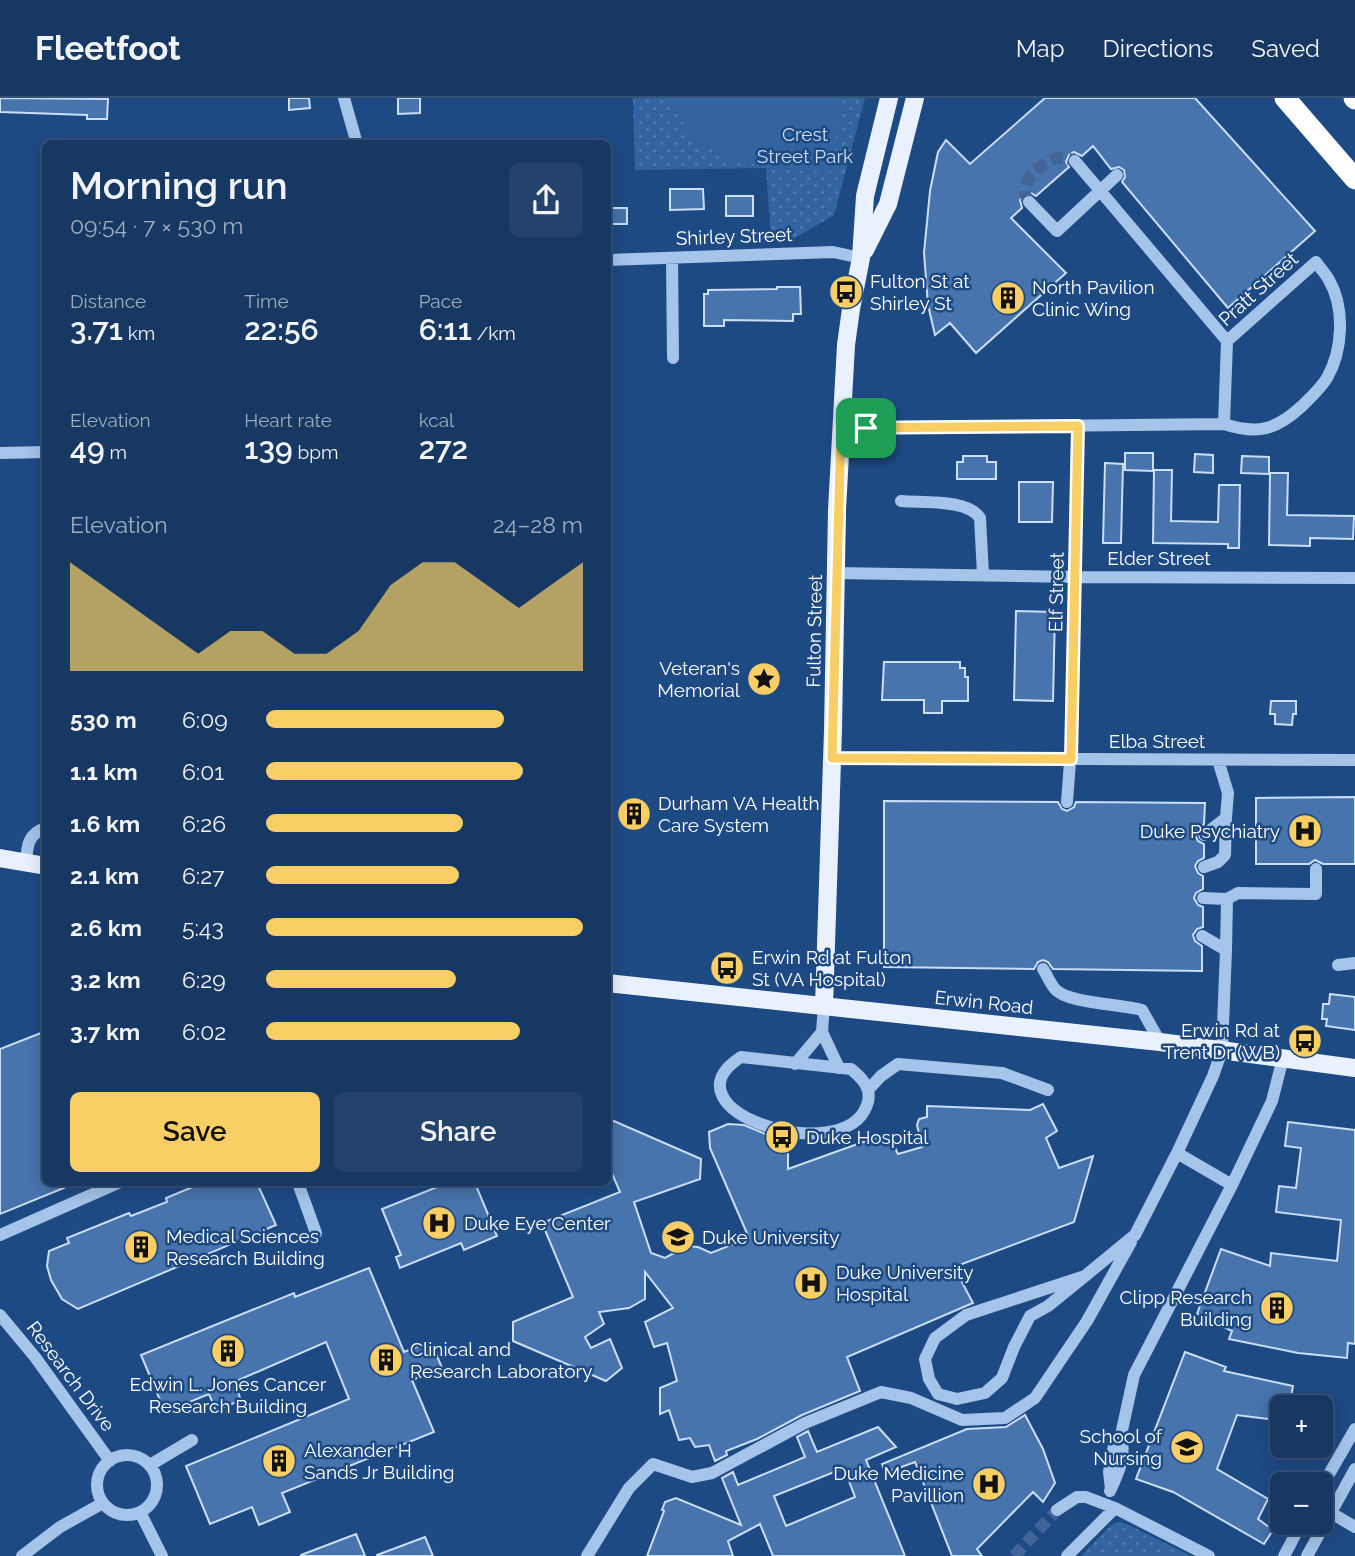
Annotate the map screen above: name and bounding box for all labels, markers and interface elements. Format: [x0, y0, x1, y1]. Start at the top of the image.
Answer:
text: Fleetfoot [35, 29, 181, 68]
text: Map [1016, 34, 1065, 63]
text: Directions [1103, 34, 1213, 63]
text: Saved [1251, 34, 1320, 63]
park label: Crest Street Park [757, 123, 853, 167]
text: Morning run [70, 163, 288, 208]
button: share [509, 163, 583, 237]
text: 09:54 · 7 × 530 m [70, 212, 244, 239]
street label: Shirley Street [675, 223, 793, 249]
street label: Pratt Street [1214, 247, 1303, 330]
place label: Fulton St at Shirley St [870, 270, 970, 314]
bus stop icon: Fulton St at Shirley St [827, 273, 865, 311]
place label: North Pavilion Clinic Wing [1032, 276, 1155, 320]
building icon: North Pavilion Clinic Wing [989, 279, 1027, 317]
text: Distance [70, 290, 146, 312]
text: Time [244, 290, 289, 312]
text: Pace [419, 290, 462, 312]
text: 3.71 [70, 312, 123, 347]
text: 22:56 [244, 312, 319, 347]
text: 6:11 [419, 312, 472, 347]
text: km [123, 322, 155, 344]
text: /km [472, 322, 516, 344]
pin [836, 398, 896, 458]
text: Elevation [70, 409, 151, 431]
text: Heart rate [244, 409, 332, 431]
text: kcal [419, 409, 454, 431]
icon: arrive [847, 409, 885, 447]
text: 49 [70, 431, 105, 466]
text: 139 [244, 431, 293, 466]
text: 272 [419, 431, 468, 466]
text: m [105, 441, 127, 463]
text: bpm [293, 441, 338, 463]
text: Elevation [70, 511, 168, 538]
text: 24–28 m [493, 511, 583, 538]
street label: Elder Street [1107, 547, 1211, 569]
street label: Elf Street [1044, 551, 1068, 632]
street label: Fulton Street [802, 574, 826, 688]
place label: Veteran's Memorial [657, 657, 741, 701]
place icon: Veteran's Memorial [745, 660, 783, 698]
text: 530 m [70, 706, 137, 733]
text: 6:09 [182, 706, 228, 733]
street label: Elba Street [1109, 730, 1206, 752]
text: 1.1 km [70, 758, 138, 785]
text: 6:01 [182, 758, 224, 785]
place label: Durham VA Health Care System [658, 792, 820, 836]
building icon: Durham VA Health Care System [615, 795, 653, 833]
text: 1.6 km [70, 810, 140, 837]
text: 6:26 [182, 810, 226, 837]
hospital icon: Duke Psychiatry [1286, 812, 1324, 850]
place label: Duke Psychiatry [1140, 820, 1280, 842]
text: 2.1 km [70, 862, 139, 889]
text: 6:27 [182, 862, 224, 889]
text: 2.6 km [70, 914, 142, 941]
text: 5:43 [182, 914, 224, 941]
place label: Erwin Rd at Fulton St (VA Hospital) [752, 946, 912, 990]
bus stop icon: Erwin Rd at Fulton St (VA Hospital) [708, 949, 746, 987]
text: 3.2 km [70, 966, 141, 993]
text: 6:29 [182, 966, 226, 993]
street label: Erwin Road [934, 986, 1034, 1018]
text: 3.7 km [70, 1018, 140, 1045]
text: 6:02 [182, 1018, 226, 1045]
place label: Erwin Rd at Trent Dr (WB) [1163, 1019, 1281, 1063]
bus stop icon: Erwin Rd at Trent Dr (WB) [1286, 1022, 1324, 1060]
button: Save [70, 1092, 320, 1172]
button: Share [334, 1092, 583, 1172]
bus stop icon: Duke Hospital [763, 1118, 801, 1156]
place label: Duke Hospital [806, 1126, 929, 1148]
hospital icon: Duke Eye Center [420, 1204, 458, 1242]
place label: Duke Eye Center [464, 1212, 611, 1234]
school or university icon: Duke University [659, 1218, 697, 1256]
place label: Medical Sciences Research Building [166, 1225, 325, 1269]
place label: Duke University [702, 1226, 839, 1248]
building icon: Medical Sciences Research Building [122, 1228, 160, 1266]
place label: Duke University Hospital [836, 1261, 973, 1305]
hospital icon: Duke University Hospital [792, 1264, 830, 1302]
place label: Clipp Research Building [1120, 1286, 1252, 1330]
building icon: Clipp Research Building [1258, 1289, 1296, 1327]
street label: Research Drive [22, 1317, 120, 1435]
building icon: Edwin L. Jones Cancer Research Building [209, 1332, 247, 1370]
place label: Clinical and Research Laboratory [410, 1338, 593, 1382]
building icon: Clinical and Research Laboratory [367, 1341, 405, 1379]
place label: Edwin L. Jones Cancer Research Building [130, 1373, 327, 1417]
map controls [1270, 1395, 1333, 1535]
button: + [1270, 1395, 1333, 1458]
place label: School of Nursing [1080, 1425, 1163, 1469]
school or university icon: School of Nursing [1168, 1428, 1206, 1466]
place label: Alexander H Sands Jr Building [304, 1439, 455, 1483]
building icon: Alexander H Sands Jr Building [260, 1442, 298, 1480]
place label: Duke Medicine Pavillion [833, 1462, 964, 1506]
hospital icon: Duke Medicine Pavillion [970, 1465, 1008, 1503]
button: − [1270, 1472, 1333, 1535]

